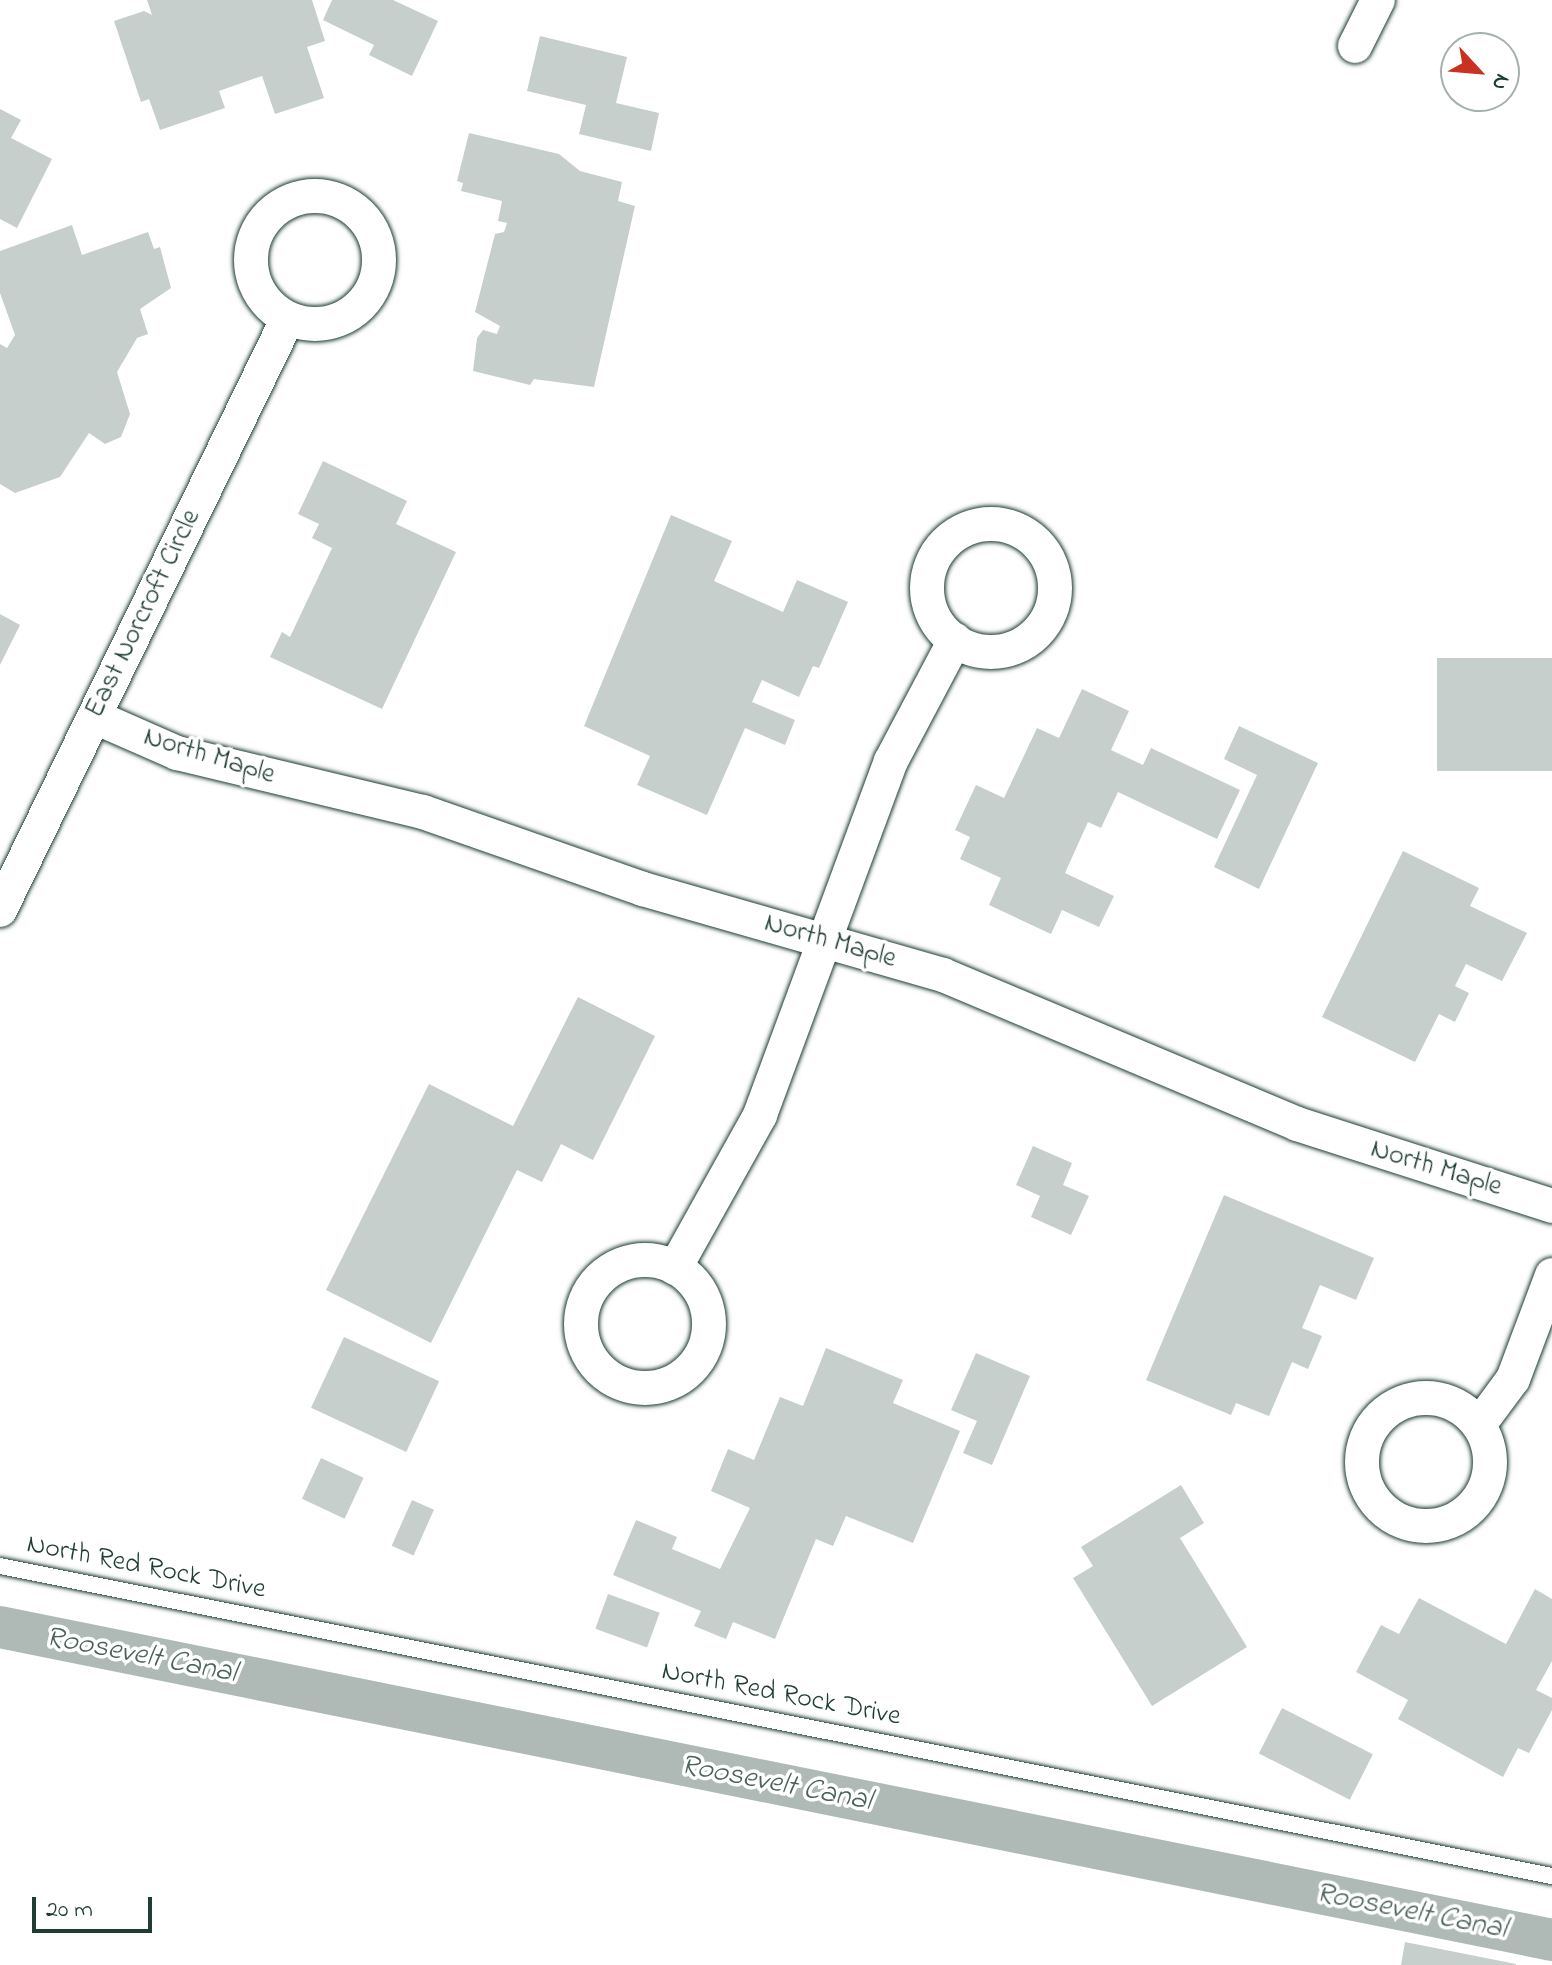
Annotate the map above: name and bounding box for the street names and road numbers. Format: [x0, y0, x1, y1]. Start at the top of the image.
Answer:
street label: East Norcroft Circle [79, 504, 209, 724]
street label: North Maple [139, 721, 279, 793]
street label: North Maple [760, 907, 900, 977]
street label: North Maple [1366, 1133, 1506, 1205]
street label: North Red Rock Drive [24, 1528, 268, 1608]
street label: North Red Rock Drive [659, 1655, 903, 1735]

